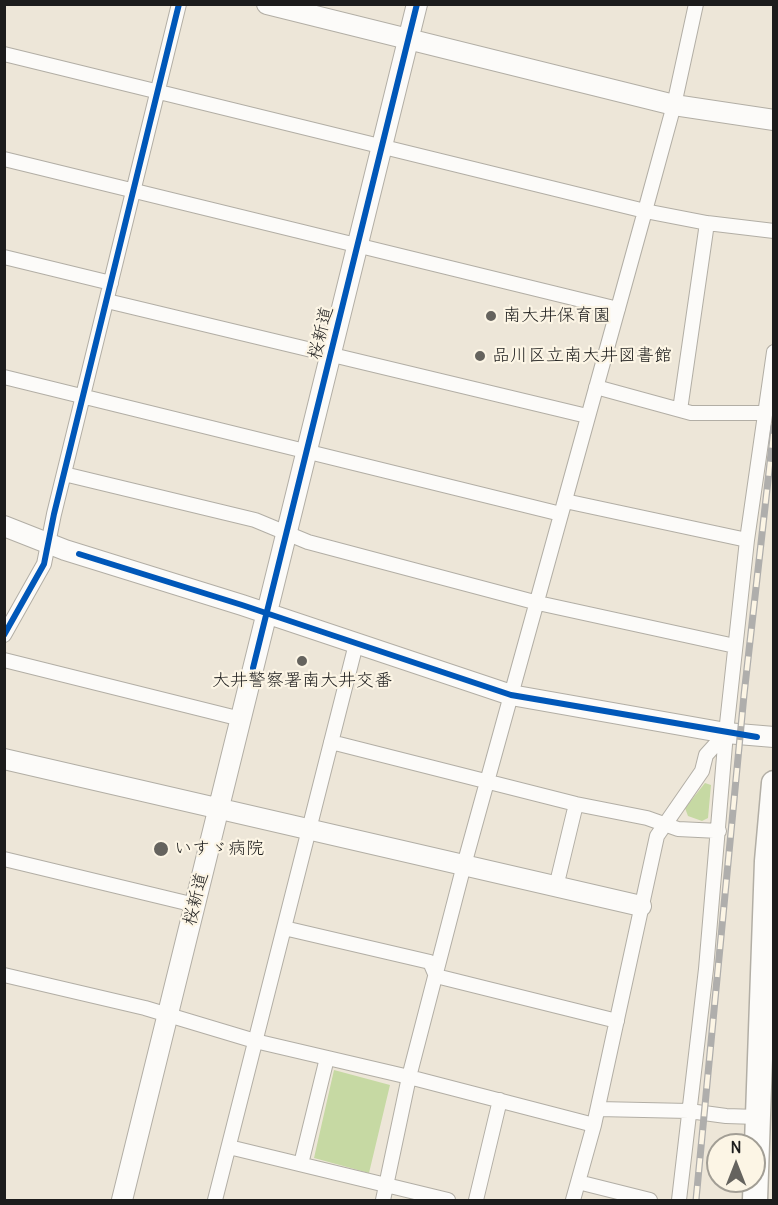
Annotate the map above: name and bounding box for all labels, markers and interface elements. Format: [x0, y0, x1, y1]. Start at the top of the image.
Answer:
street label: 桜新道 [304, 304, 338, 362]
place label: 南大井保育園 [503, 305, 611, 327]
marker: 南大井保育園 [484, 309, 498, 323]
place label: 品川区立南大井図書館 [492, 345, 672, 367]
marker: 品川区立南大井図書館 [473, 349, 487, 363]
marker: 大井警察署南大井交番 [295, 654, 309, 668]
place label: 大井警察署南大井交番 [212, 670, 392, 692]
place label: いすゞ病院 [174, 838, 264, 860]
marker: いすゞ病院 [152, 840, 170, 858]
street label: 桜新道 [179, 870, 213, 928]
north arrow [706, 1133, 766, 1193]
text: N [730, 1137, 742, 1157]

